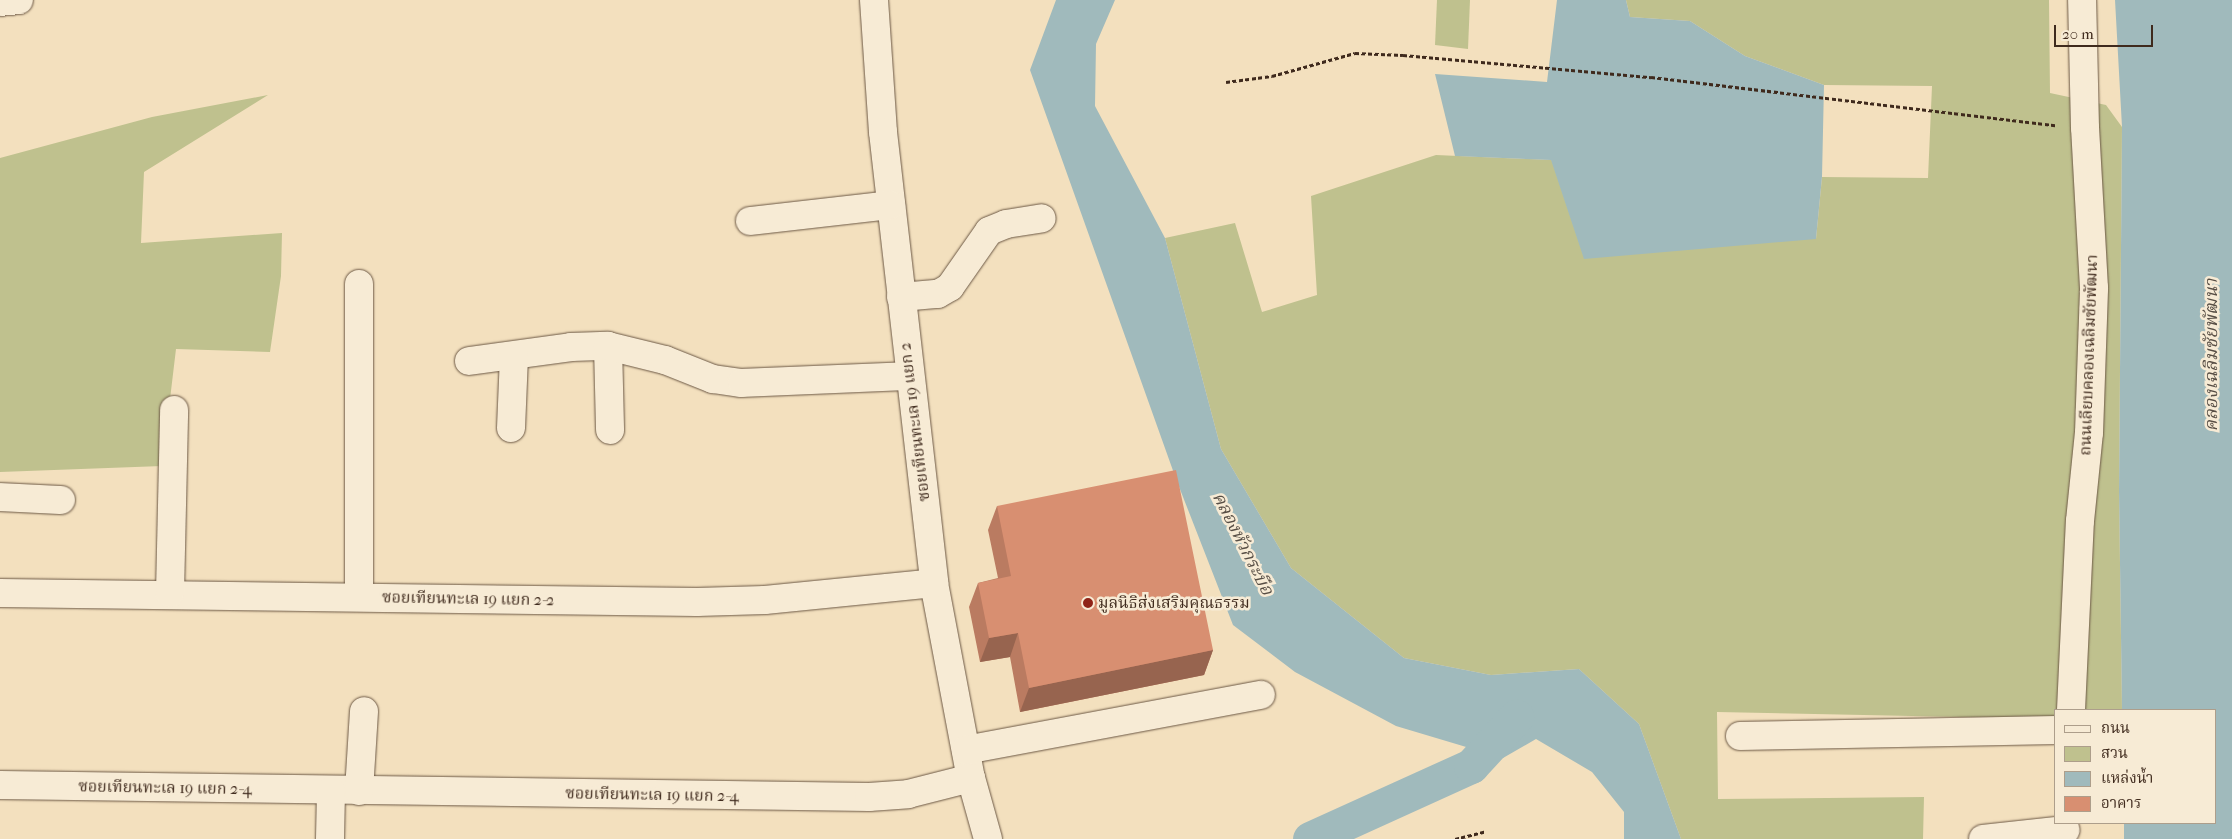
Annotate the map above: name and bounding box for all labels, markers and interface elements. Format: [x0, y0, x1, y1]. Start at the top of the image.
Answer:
scale bar [2057, 15, 2156, 47]
text: 20 m [2062, 25, 2094, 43]
street label: ถนนเลียบคลองเฉลิมชัยพัฒนา [2076, 254, 2102, 456]
water label: คลองเฉลิมชัยพัฒนา [2201, 279, 2223, 431]
street label: ซอยเทียนทะเล 19 แยก 2 [896, 341, 934, 503]
water label: คลองหัวกระบือ [1207, 489, 1277, 599]
street label: ซอยเทียนทะเล 19 แยก 2-2 [382, 588, 554, 610]
place label: มูลนิธิส่งเสริมคุณธรรม [1098, 593, 1250, 613]
marker: มูลนิธิส่งเสริมคุณธรรม [1082, 597, 1094, 609]
legend [2054, 709, 2217, 824]
text: ถนน [2101, 719, 2130, 737]
text: สวน [2101, 744, 2128, 762]
text: แหล่งน้ำ [2101, 769, 2153, 787]
street label: ซอยเทียนทะเล 19 แยก 2-4 [78, 777, 252, 799]
street label: ซอยเทียนทะเล 19 แยก 2-4 [565, 784, 739, 806]
text: อาคาร [2101, 794, 2141, 812]

